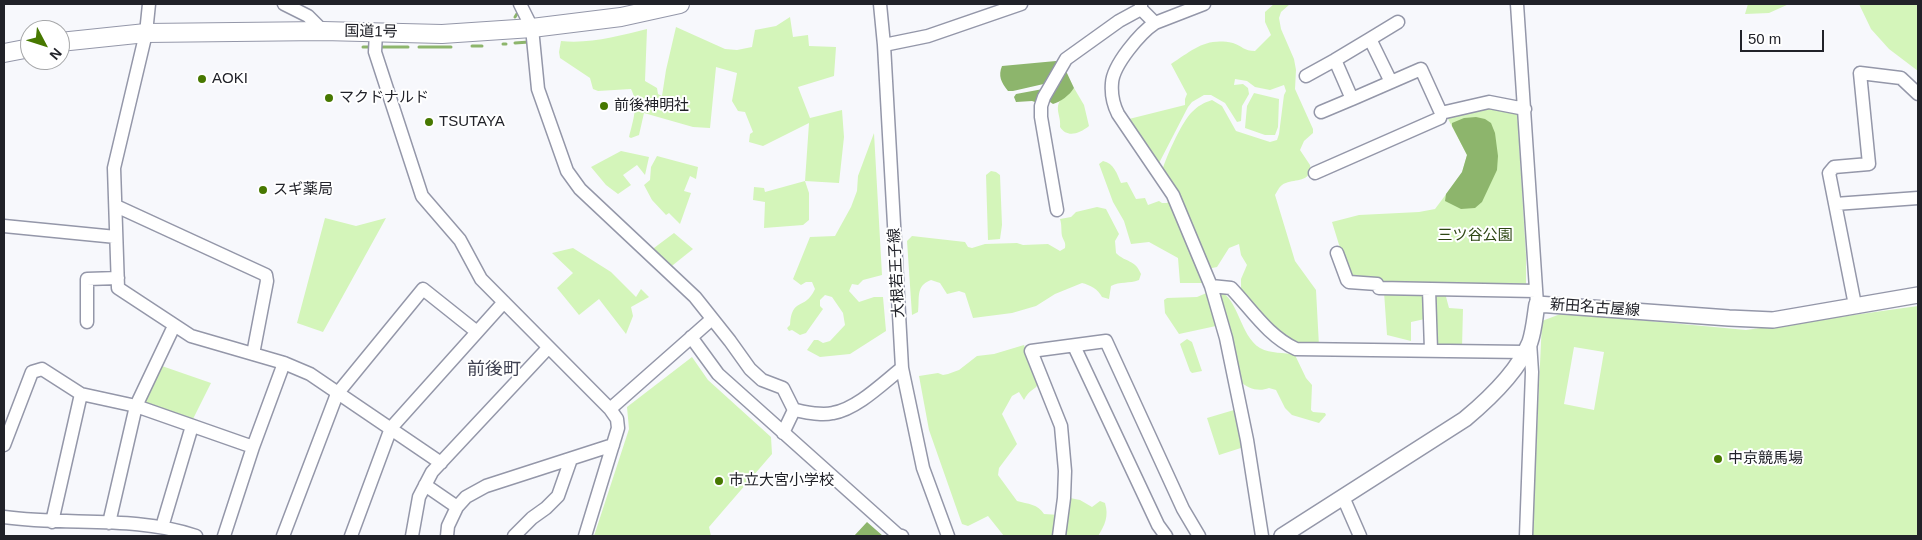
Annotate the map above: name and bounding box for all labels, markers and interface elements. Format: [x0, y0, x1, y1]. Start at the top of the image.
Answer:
north arrow [20, 20, 70, 70]
scale bar [1742, 20, 1826, 52]
street label: 国道1号 [344, 23, 398, 41]
text: 50 m [1748, 30, 1781, 47]
text: N [46, 45, 65, 63]
place label: AOKI [212, 70, 248, 88]
marker: AOKI [196, 73, 208, 85]
place label: マクドナルド [339, 89, 429, 107]
marker: マクドナルド [323, 92, 335, 104]
place label: 前後神明社 [614, 97, 689, 115]
marker: 前後神明社 [598, 100, 610, 112]
place label: TSUTAYA [439, 113, 505, 131]
marker: TSUTAYA [423, 116, 435, 128]
place label: スギ薬局 [273, 181, 333, 199]
marker: スギ薬局 [257, 184, 269, 196]
park label: 三ツ谷公園 [1438, 227, 1512, 245]
street label: 大根若王子線 [886, 228, 908, 318]
street label: 新田名古屋線 [1549, 296, 1641, 320]
district label: 前後町 [467, 359, 521, 381]
place label: 中京競馬場 [1728, 450, 1803, 468]
marker: 中京競馬場 [1712, 453, 1724, 465]
place label: 市立大宮小学校 [729, 472, 834, 490]
marker: 市立大宮小学校 [713, 475, 725, 487]

